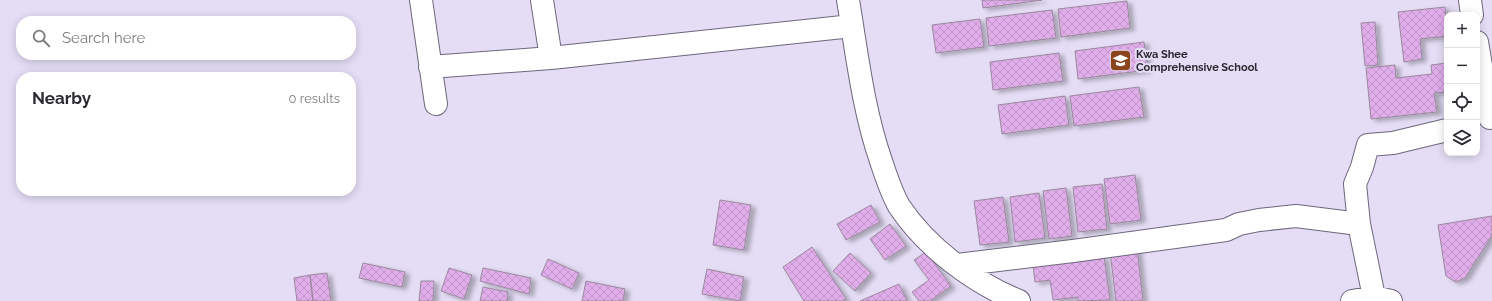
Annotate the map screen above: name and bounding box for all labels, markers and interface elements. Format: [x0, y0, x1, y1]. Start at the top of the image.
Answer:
map controls [1444, 12, 1480, 156]
button: + [1444, 12, 1480, 48]
search box [16, 16, 356, 60]
icon: search [30, 27, 52, 49]
text: Search here [62, 29, 145, 47]
school or university icon: Kwa Shee Comprehensive School [1108, 47, 1134, 73]
place label: Kwa Shee Comprehensive School [1136, 48, 1258, 74]
button: − [1444, 48, 1480, 84]
button: locate [1444, 84, 1480, 120]
text: Nearby [32, 88, 91, 108]
text: 0 results [289, 91, 340, 106]
button: layers [1444, 120, 1480, 156]

